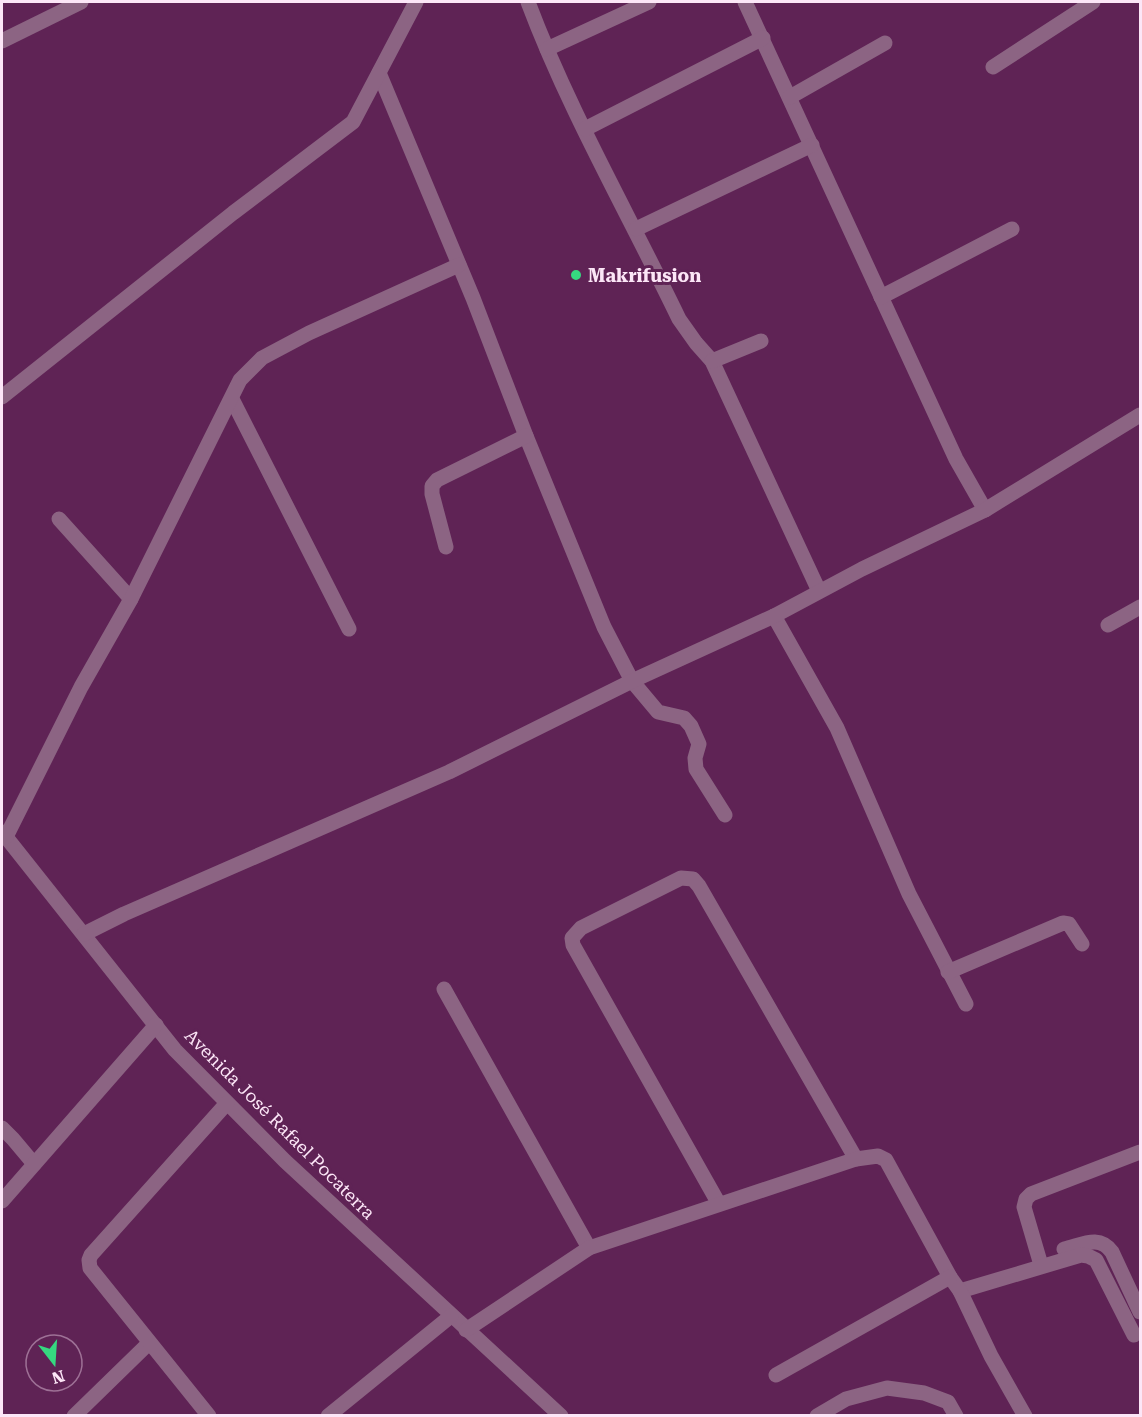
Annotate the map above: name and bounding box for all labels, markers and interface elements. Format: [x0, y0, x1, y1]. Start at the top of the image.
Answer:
place label: Makrifusion [588, 265, 701, 286]
marker: Makrifusion [569, 268, 583, 282]
street label: Avenida José Rafael Pocaterra [181, 1025, 379, 1223]
north arrow [24, 1333, 84, 1393]
text: N [50, 1366, 67, 1388]

